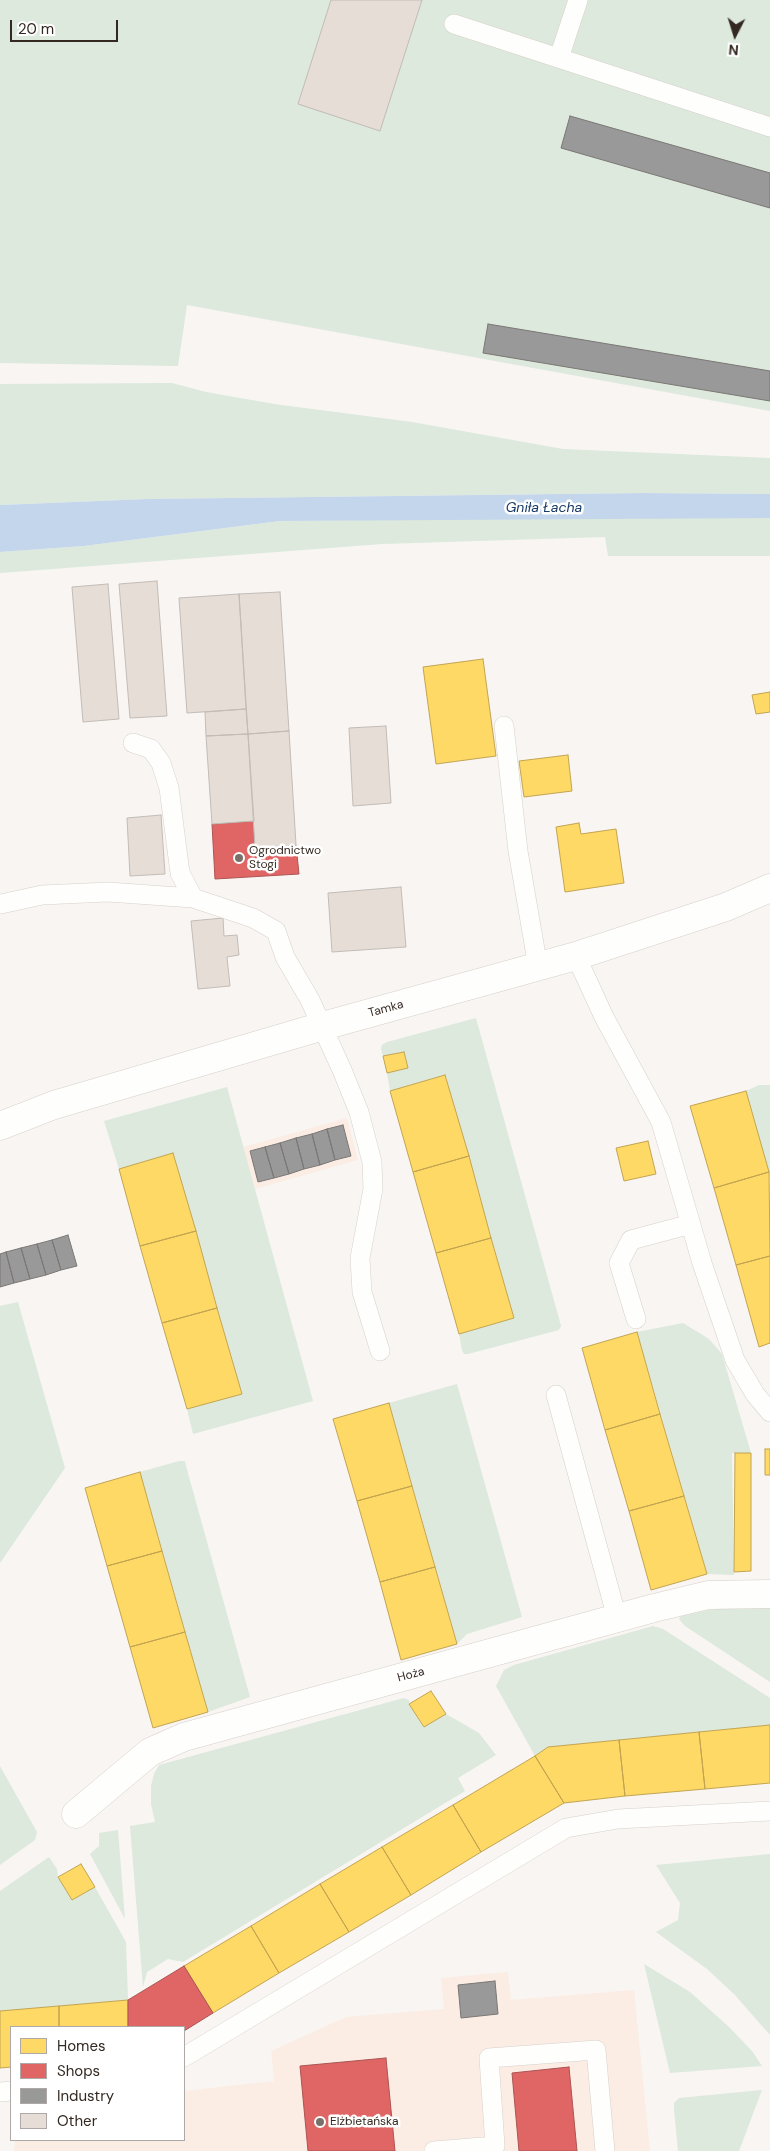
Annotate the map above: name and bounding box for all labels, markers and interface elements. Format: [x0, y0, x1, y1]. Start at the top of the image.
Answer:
scale bar [12, 10, 120, 42]
north arrow [710, 10, 760, 60]
text: 20 m [18, 19, 54, 39]
text: N [728, 41, 740, 59]
water label: Gniła Łacha [506, 500, 582, 516]
place label: Ogrodnictwo Stogi [249, 844, 321, 872]
marker: Ogrodnictwo Stogi [233, 852, 245, 864]
street label: Tamka [367, 997, 405, 1021]
street label: Hoża [396, 1665, 426, 1685]
legend [10, 2026, 185, 2141]
text: Homes [57, 2036, 106, 2056]
text: Shops [57, 2061, 100, 2081]
text: Industry [57, 2086, 114, 2106]
text: Other [57, 2111, 97, 2131]
place label: Elżbietańska [330, 2115, 399, 2129]
marker: Elżbietańska [314, 2116, 326, 2128]

